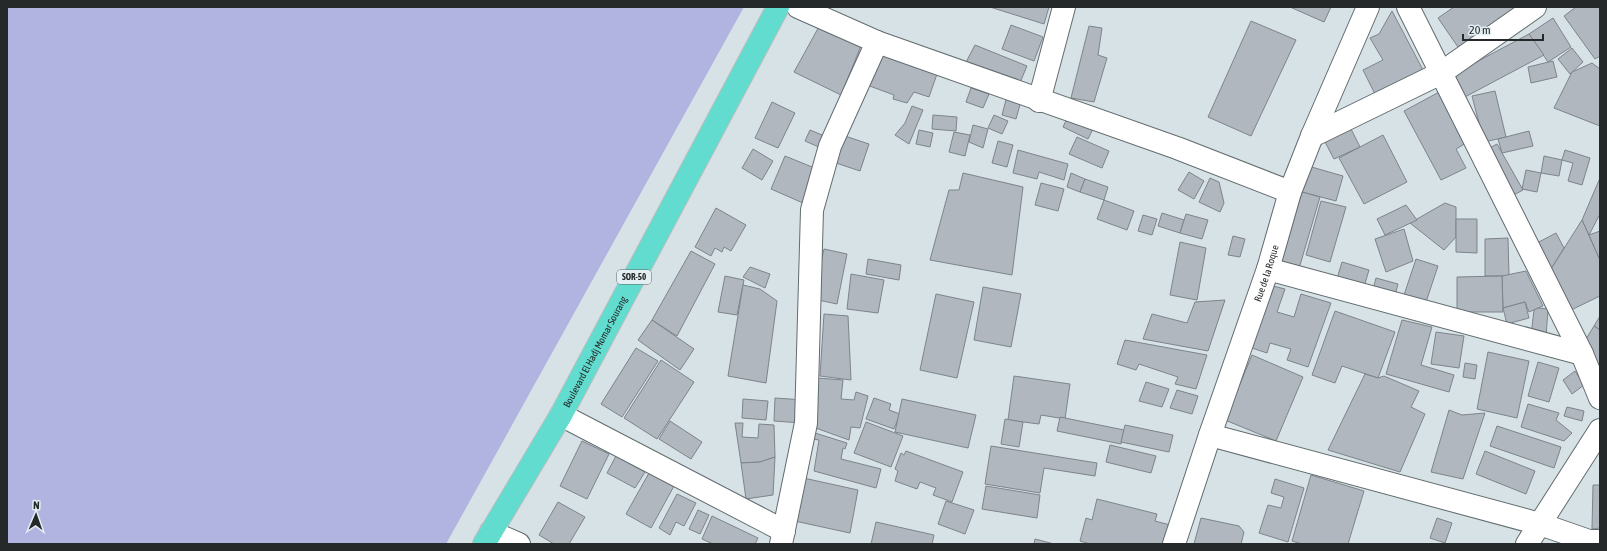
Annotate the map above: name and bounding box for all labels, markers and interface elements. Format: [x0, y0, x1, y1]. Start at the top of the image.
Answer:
scale bar [1463, 16, 1543, 42]
text: 20 m [1469, 23, 1491, 37]
street label: Rue de la Roque [1252, 243, 1281, 303]
road number: SOR-50 [617, 270, 651, 284]
street label: Boulevard El Hadj Momar Sourang [561, 294, 629, 409]
north arrow [16, 495, 56, 535]
text: N [33, 499, 40, 511]

